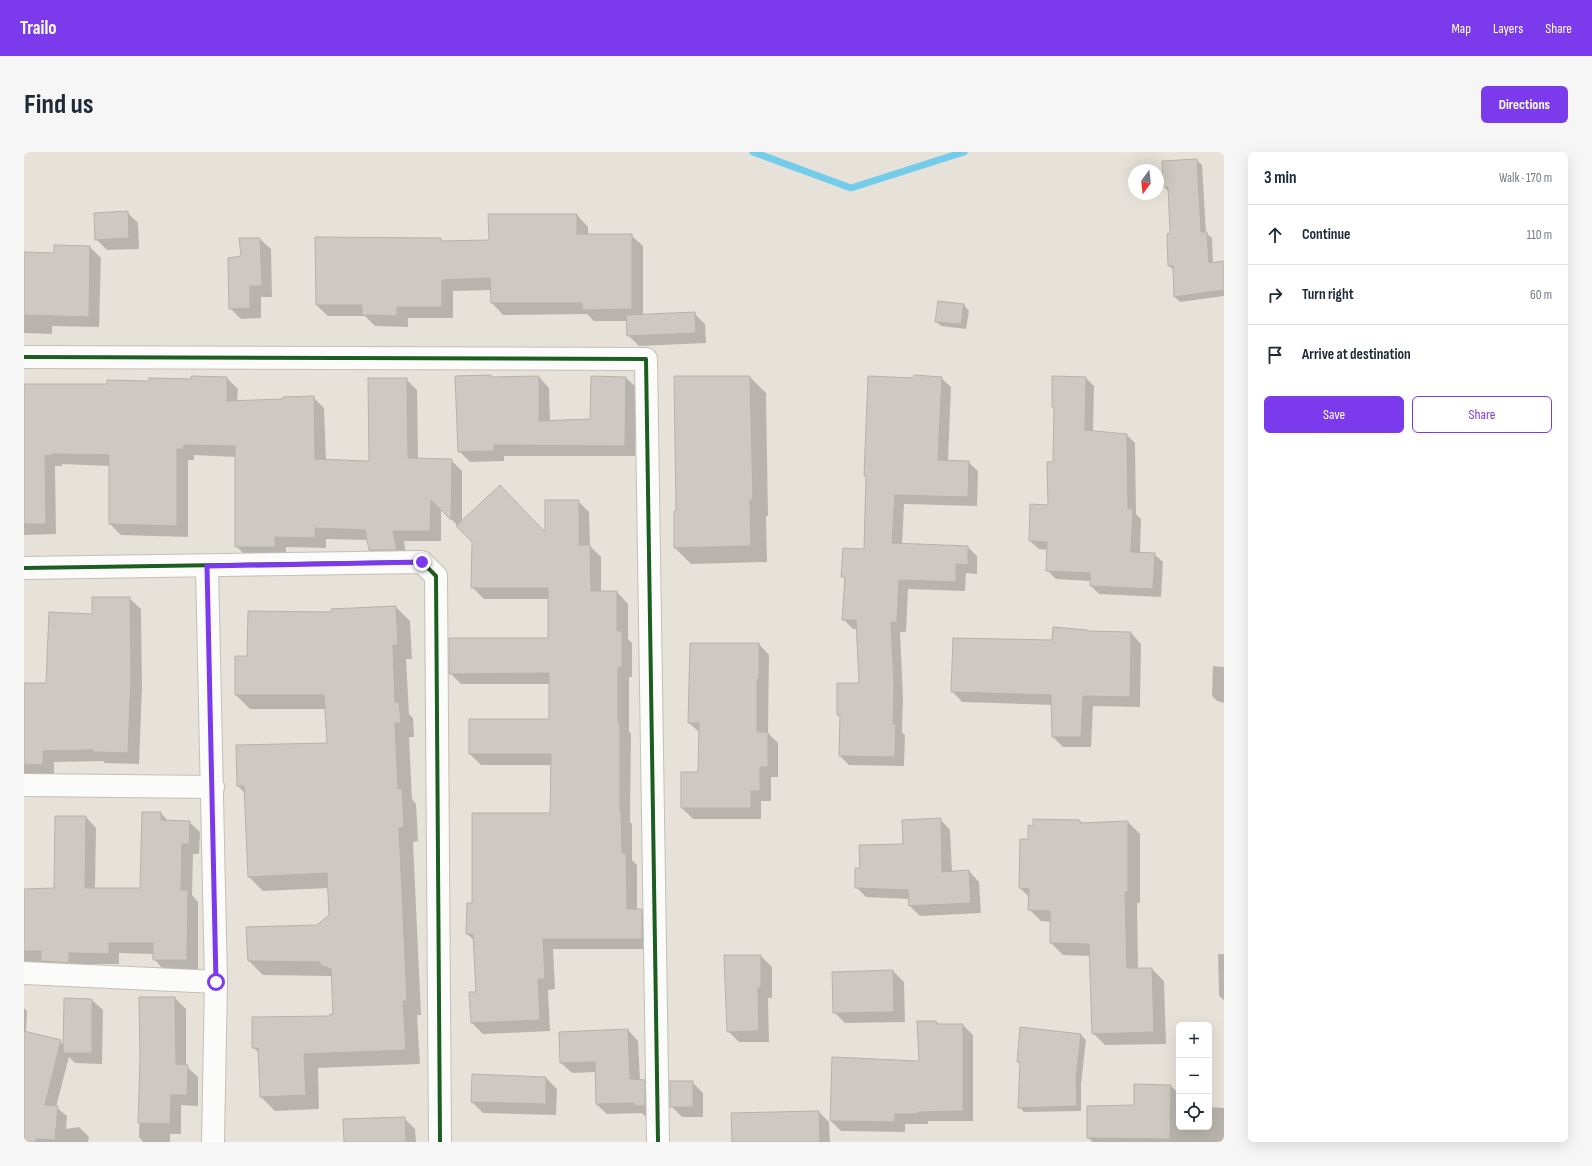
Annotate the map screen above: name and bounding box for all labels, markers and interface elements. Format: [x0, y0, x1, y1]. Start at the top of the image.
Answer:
text: Trailo [20, 17, 57, 40]
text: Map [1451, 20, 1471, 37]
text: Layers [1493, 20, 1523, 37]
text: Share [1545, 20, 1572, 37]
button: Directions [1481, 86, 1568, 123]
text: Find us [24, 88, 93, 121]
north arrow [1128, 164, 1164, 200]
text: 3 min [1264, 168, 1297, 188]
text: Walk · 170 m [1499, 170, 1552, 186]
icon: ahead [1264, 224, 1286, 246]
text: Continue [1302, 225, 1351, 244]
text: 110 m [1527, 227, 1552, 243]
icon: right [1264, 284, 1286, 306]
text: Turn right [1302, 285, 1354, 304]
text: 60 m [1530, 287, 1552, 303]
icon: arrive [1264, 344, 1286, 366]
text: Arrive at destination [1302, 345, 1411, 364]
button: Save [1264, 396, 1404, 433]
button: Share [1412, 396, 1552, 433]
route end [413, 553, 431, 571]
route start [207, 973, 225, 991]
map controls [1176, 1022, 1212, 1130]
button: + [1176, 1022, 1212, 1058]
button: − [1176, 1058, 1212, 1094]
button: locate [1176, 1094, 1212, 1130]

